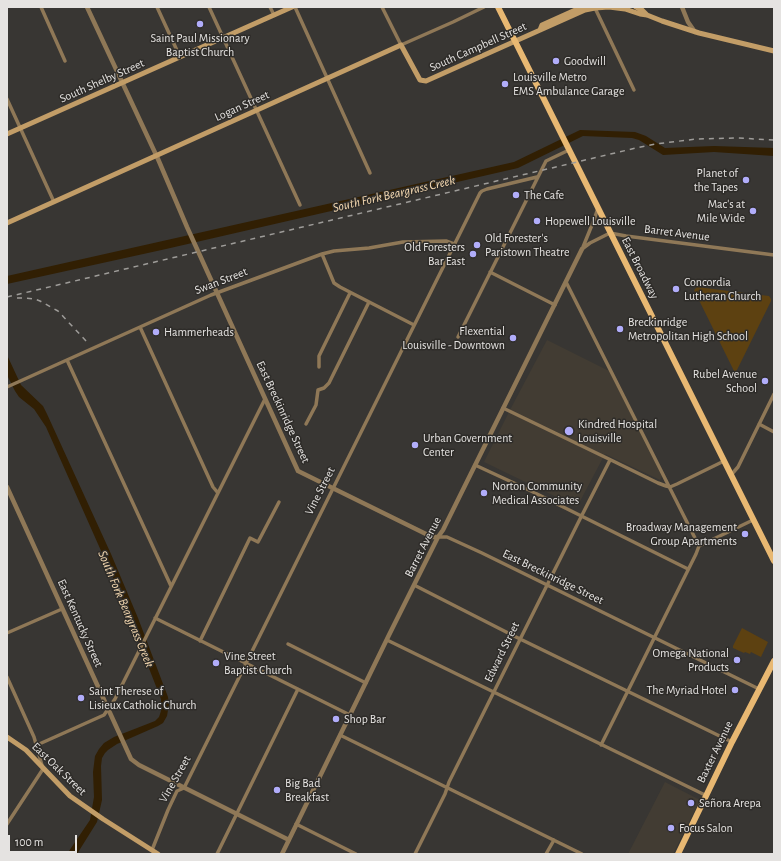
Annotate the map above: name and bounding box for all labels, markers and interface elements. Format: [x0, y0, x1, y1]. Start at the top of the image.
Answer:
marker: Saint Paul Missionary Baptist Church [195, 19, 205, 29]
street label: South Campbell Street [427, 19, 529, 75]
place label: Saint Paul Missionary Baptist Church [150, 31, 250, 59]
place label: Goodwill [564, 54, 606, 68]
street label: South Shelby Street [57, 56, 147, 106]
marker: Goodwill [551, 56, 561, 66]
place label: Louisville Metro EMS Ambulance Garage [513, 70, 624, 98]
marker: Louisville Metro EMS Ambulance Garage [500, 79, 510, 89]
street label: Logan Street [212, 88, 272, 124]
place label: Planet of the Tapes [694, 166, 738, 194]
water label: South Fork Beargrass Creek [331, 172, 457, 216]
marker: Planet of the Tapes [741, 175, 751, 185]
place label: The Cafe [524, 188, 564, 202]
marker: The Cafe [511, 190, 521, 200]
place label: Mac's at Mile Wide [697, 197, 745, 225]
marker: Mac's at Mile Wide [748, 206, 758, 216]
place label: Hopewell Louisville [545, 214, 635, 228]
marker: Hopewell Louisville [532, 216, 542, 226]
street label: Barret Avenue [643, 222, 711, 244]
place label: Old Forester's Paristown Theatre [485, 231, 570, 259]
street label: East Broadway [618, 235, 662, 301]
place label: Old Foresters Bar East [404, 240, 465, 268]
marker: Old Forester's Paristown Theatre [472, 240, 482, 250]
marker: Old Foresters Bar East [468, 249, 478, 259]
street label: Swan Street [193, 264, 249, 298]
place label: Concordia Lutheran Church [684, 275, 761, 303]
marker: Concordia Lutheran Church [671, 284, 681, 294]
place label: Breckinridge Metropolitan High School [628, 315, 748, 343]
place label: Flexential Louisville - Downtown [402, 324, 505, 352]
marker: Breckinridge Metropolitan High School [615, 324, 625, 334]
place label: Hammerheads [164, 325, 234, 339]
marker: Hammerheads [151, 327, 161, 337]
marker: Flexential Louisville - Downtown [508, 333, 518, 343]
street label: East Breckinridge Street [253, 359, 313, 465]
place label: Rubel Avenue School [693, 367, 757, 395]
marker: Rubel Avenue School [760, 376, 770, 386]
place label: Kindred Hospital Louisville [578, 417, 657, 445]
marker: Kindred Hospital Louisville [563, 425, 575, 437]
place label: Urban Government Center [423, 431, 512, 459]
marker: Urban Government Center [410, 440, 420, 450]
street label: Vine Street [302, 465, 338, 517]
place label: Norton Community Medical Associates [492, 479, 582, 507]
marker: Norton Community Medical Associates [479, 488, 489, 498]
street label: Barret Avenue [402, 514, 444, 580]
place label: Broadway Management Group Apartments [626, 520, 737, 548]
marker: Broadway Management Group Apartments [740, 529, 750, 539]
street label: East Breckinridge Street [500, 546, 606, 608]
water label: South Fork Beargrass Creek [94, 548, 158, 670]
street label: East Kentucky Street [54, 577, 106, 669]
street label: Edward Street [481, 619, 523, 685]
place label: Omega National Products [652, 646, 729, 674]
place label: Vine Street Baptist Church [224, 649, 292, 677]
marker: Omega National Products [732, 655, 742, 665]
marker: Vine Street Baptist Church [211, 658, 221, 668]
place label: The Myriad Hotel [647, 683, 727, 697]
place label: Saint Therese of Lisieux Catholic Church [89, 684, 197, 712]
marker: The Myriad Hotel [730, 685, 740, 695]
marker: Saint Therese of Lisieux Catholic Church [76, 693, 86, 703]
place label: Shop Bar [344, 712, 386, 726]
marker: Shop Bar [331, 714, 341, 724]
street label: Baxter Avenue [694, 719, 736, 785]
street label: East Oak Street [29, 739, 89, 799]
street label: Vine Street [156, 753, 194, 805]
place label: Big Bad Breakfast [285, 776, 329, 804]
marker: Big Bad Breakfast [272, 785, 282, 795]
place label: Señora Arepa [699, 796, 761, 810]
marker: Señora Arepa [686, 798, 696, 808]
place label: Focus Salon [679, 821, 733, 835]
marker: Focus Salon [666, 823, 676, 833]
scale bar [10, 827, 79, 853]
text: 100 m [15, 836, 43, 848]

